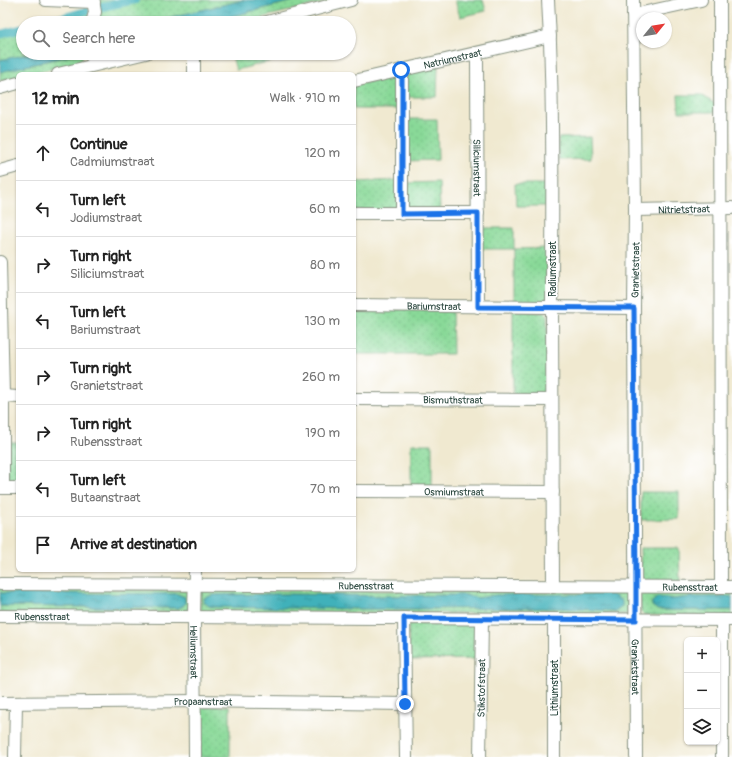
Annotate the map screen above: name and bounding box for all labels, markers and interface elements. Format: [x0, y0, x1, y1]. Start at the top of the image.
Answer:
north arrow [636, 12, 672, 48]
search box [16, 16, 356, 60]
icon: search [30, 27, 52, 49]
text: Search here [62, 29, 135, 48]
street label: Natriumstraat [422, 47, 484, 72]
route start [392, 61, 410, 79]
text: 12 min [32, 88, 79, 109]
text: Walk · 910 m [269, 90, 340, 106]
text: Continue [70, 135, 128, 154]
street label: Siliciumstraat [470, 139, 483, 197]
icon: ahead [32, 142, 54, 164]
text: 120 m [304, 145, 340, 161]
text: Cadmiumstraat [70, 154, 154, 170]
text: Turn left [70, 191, 126, 210]
icon: left [32, 198, 54, 220]
text: 60 m [309, 201, 340, 217]
street label: Nitrietstraat [658, 203, 711, 217]
text: Jodiumstraat [70, 210, 142, 226]
street label: Radiumstraat [547, 240, 559, 297]
street label: Granietstraat [630, 241, 643, 298]
text: Turn right [70, 247, 131, 266]
icon: right [32, 254, 54, 276]
text: 80 m [310, 257, 340, 273]
text: Siliciumstraat [70, 266, 144, 282]
street label: Bariumstraat [407, 301, 462, 313]
text: Turn left [70, 303, 126, 322]
icon: left [32, 310, 54, 332]
text: 130 m [304, 313, 340, 329]
text: Bariumstraat [70, 322, 141, 338]
text: Turn right [70, 359, 131, 378]
icon: right [32, 366, 54, 388]
text: 260 m [302, 369, 340, 385]
text: Granietstraat [70, 378, 143, 394]
street label: Bismuthstraat [423, 394, 484, 407]
text: Turn right [70, 415, 131, 434]
icon: right [32, 422, 54, 444]
text: 190 m [305, 425, 340, 441]
text: Rubensstraat [70, 434, 142, 450]
text: Turn left [70, 471, 126, 490]
icon: left [32, 478, 54, 500]
text: 70 m [310, 481, 340, 497]
street label: Osmiumstraat [424, 486, 485, 499]
text: Butaanstraat [70, 490, 141, 506]
icon: arrive [32, 534, 54, 556]
text: Arrive at destination [70, 535, 197, 554]
street label: Rubensstraat [338, 580, 395, 593]
street label: Rubensstraat [662, 582, 719, 594]
street label: Rubensstraat [14, 611, 71, 623]
street label: Heliumstraat [187, 625, 199, 680]
map controls [684, 637, 720, 745]
button: + [684, 637, 720, 673]
street label: Granietstraat [628, 639, 641, 696]
street label: Stikstofstraat [476, 658, 488, 718]
street label: Lithiumstraat [549, 659, 561, 716]
button: − [684, 673, 720, 709]
route end [396, 695, 414, 713]
street label: Propaanstraat [174, 696, 233, 709]
button: layers [684, 709, 720, 745]

